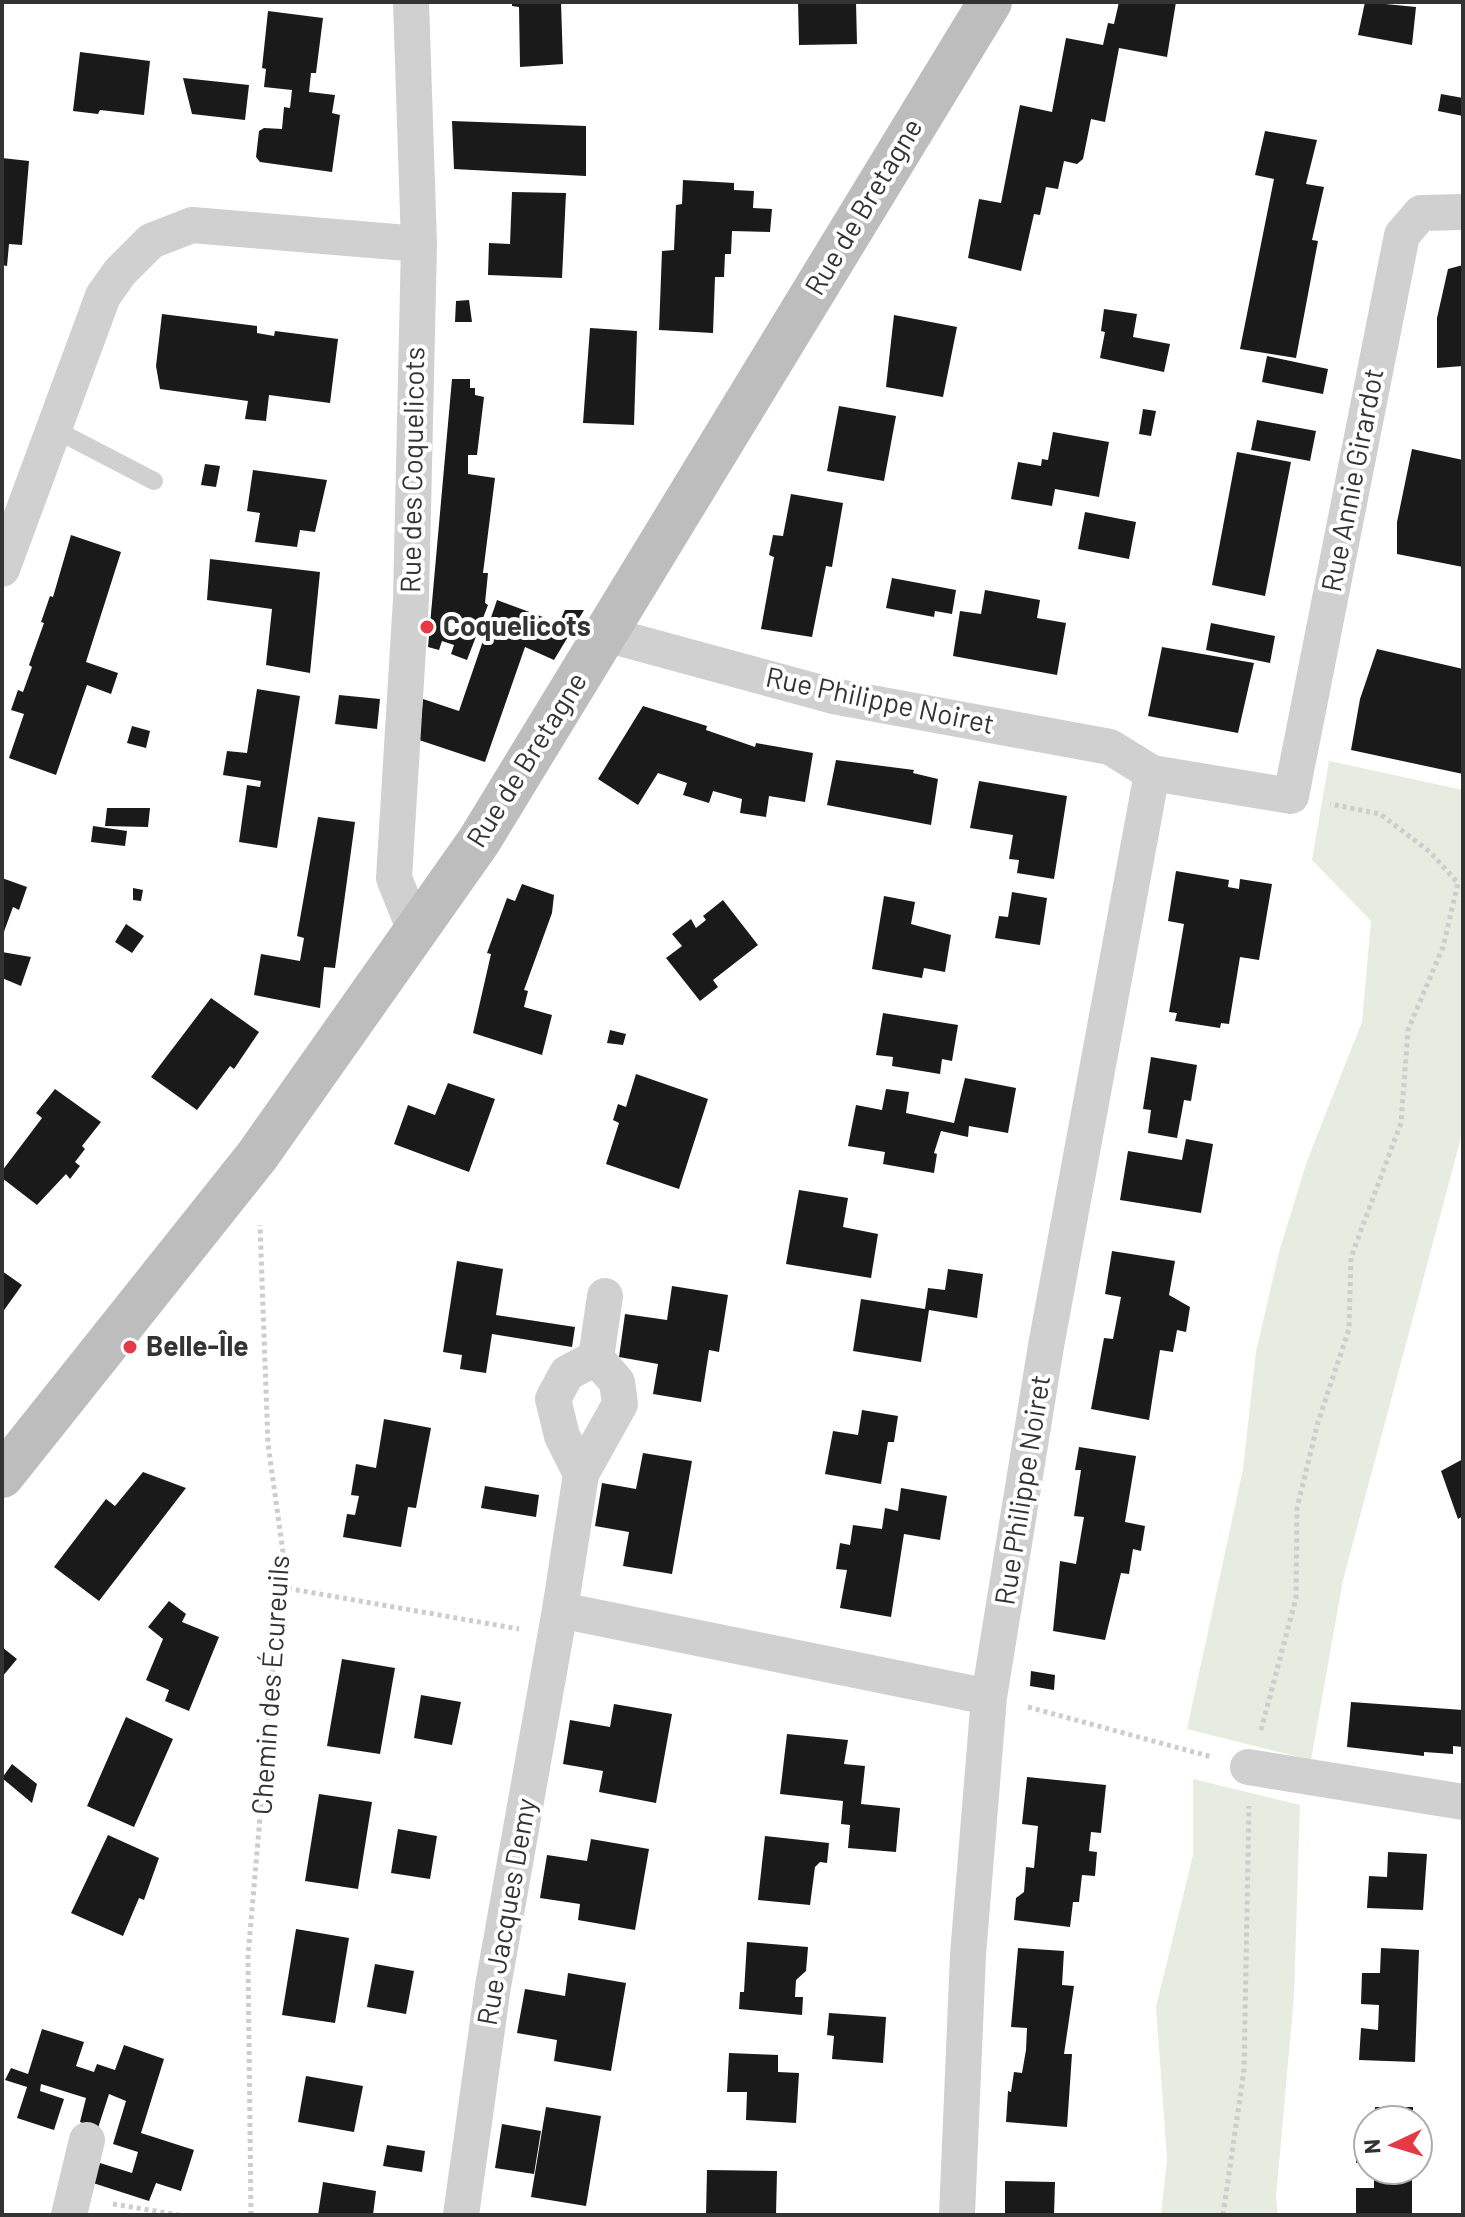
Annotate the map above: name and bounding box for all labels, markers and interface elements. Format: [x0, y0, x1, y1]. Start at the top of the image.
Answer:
street label: Rue de Bretagne [798, 113, 930, 301]
street label: Rue des Coquelicots [394, 347, 432, 593]
street label: Rue Annie Girardot [1315, 365, 1391, 595]
place label: Coquelicots [443, 610, 591, 644]
marker: Coquelicots [418, 618, 436, 636]
street label: Rue Philippe Noiret [763, 660, 997, 742]
street label: Rue de Bretagne [460, 666, 594, 854]
place label: Belle-Île [146, 1330, 249, 1364]
marker: Belle-Île [121, 1338, 139, 1356]
street label: Rue Philippe Noiret [988, 1373, 1058, 1607]
street label: Chemin des Écureuils [245, 1554, 297, 1816]
street label: Rue Jacques Demy [470, 1796, 544, 2028]
north arrow [1353, 2105, 1433, 2185]
text: N [1358, 2138, 1385, 2155]

